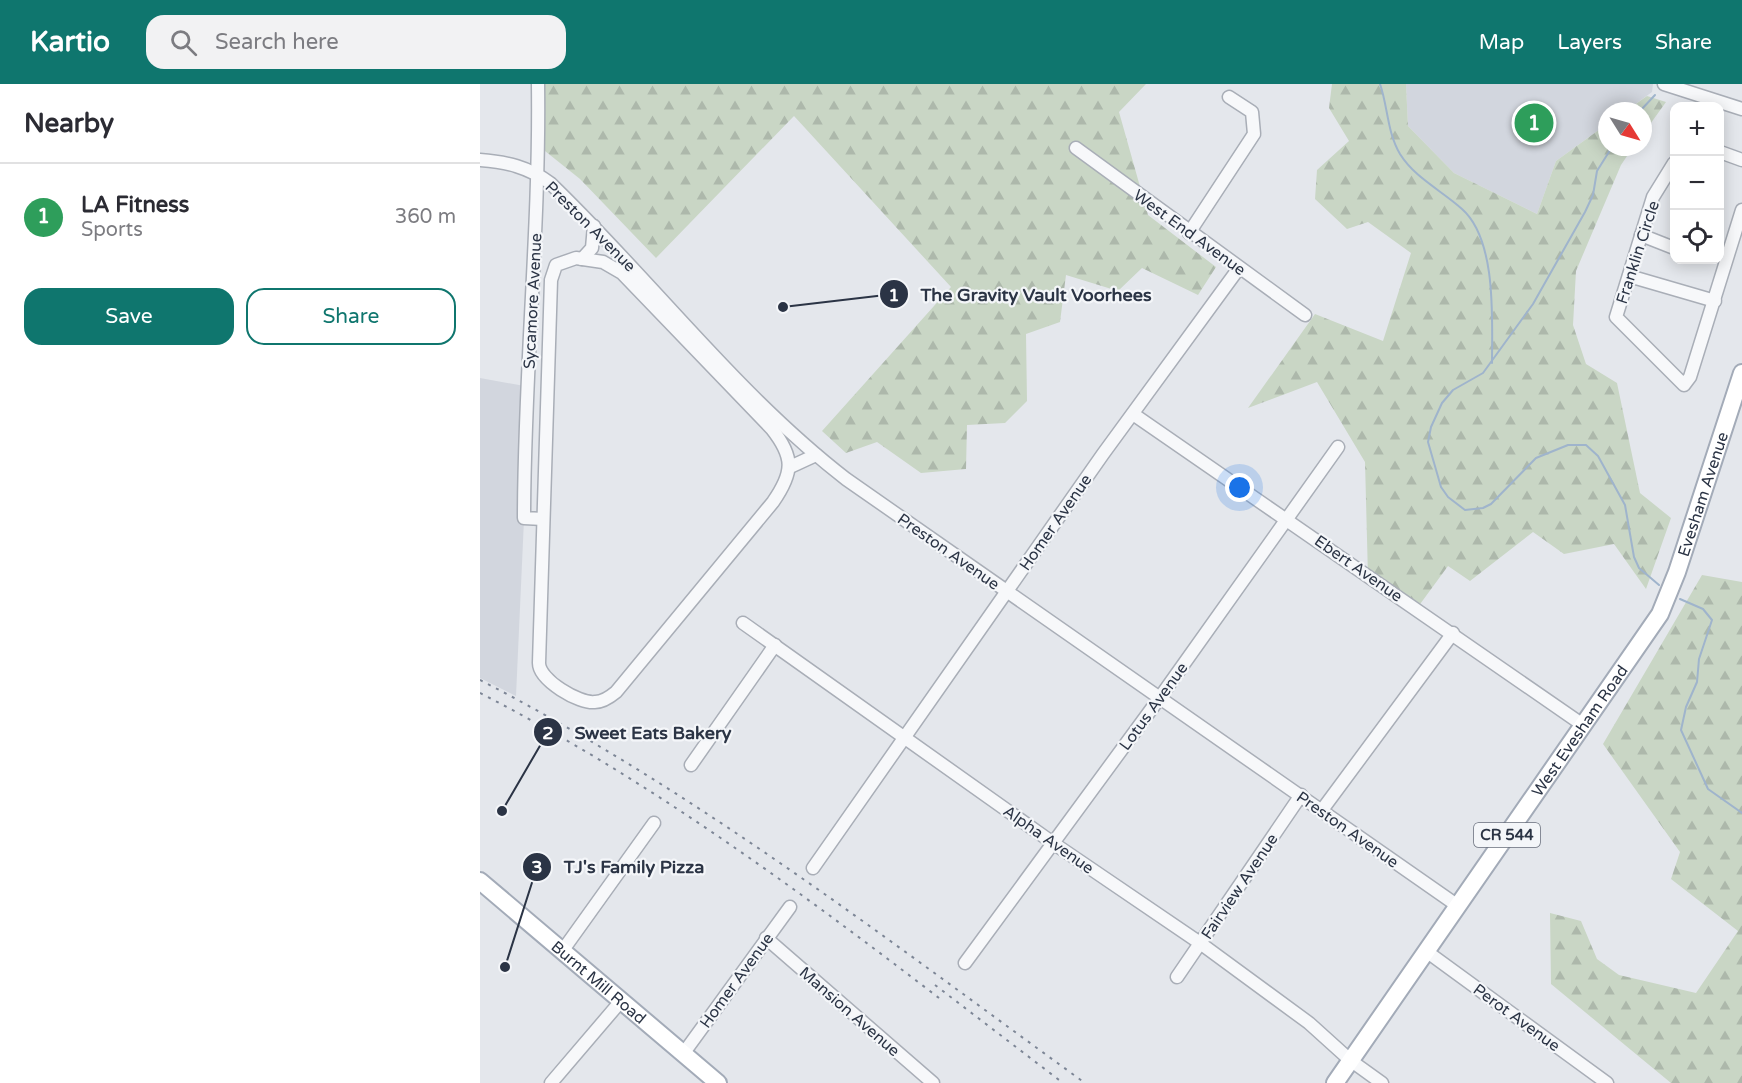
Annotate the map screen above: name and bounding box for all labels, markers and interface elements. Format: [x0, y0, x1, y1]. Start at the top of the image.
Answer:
search box [146, 15, 566, 69]
text: Kartio [30, 25, 110, 59]
icon: search [167, 26, 200, 59]
text: Search here [215, 29, 339, 55]
text: Map [1479, 30, 1524, 55]
text: Layers [1557, 30, 1622, 55]
text: Share [1655, 30, 1712, 55]
pin: 1 [1514, 100, 1554, 146]
north arrow [1598, 102, 1652, 156]
map controls [1670, 102, 1724, 264]
button: + [1670, 102, 1724, 156]
text: Nearby [24, 108, 114, 139]
button: − [1670, 156, 1724, 210]
street label: Preston Avenue [541, 177, 640, 276]
street label: West End Avenue [1129, 185, 1249, 280]
text: LA Fitness [81, 192, 189, 218]
street label: Franklin Circle [1612, 198, 1664, 306]
text: 1 [37, 205, 50, 229]
text: 360 m [395, 205, 456, 229]
button: locate [1670, 210, 1724, 264]
text: Sports [81, 218, 143, 242]
street label: Sycamore Avenue [519, 233, 547, 370]
callout: The Gravity Vault Voorhees [879, 276, 1164, 312]
text: 1 [888, 284, 900, 306]
text: The Gravity Vault Voorhees [919, 284, 1152, 306]
button: Save [24, 288, 234, 345]
button: Share [246, 288, 456, 345]
street label: Evesham Avenue [1674, 429, 1733, 559]
street label: Homer Avenue [1015, 471, 1096, 575]
your location [1225, 473, 1254, 502]
street label: Preston Avenue [894, 509, 1003, 594]
street label: Ebert Avenue [1310, 531, 1406, 607]
street label: Lotus Avenue [1115, 659, 1192, 754]
street label: West Evesham Road [1528, 661, 1633, 801]
callout: Sweet Eats Bakery [533, 714, 744, 750]
text: 2 [542, 722, 554, 744]
text: Sweet Eats Bakery [574, 722, 732, 744]
street label: Preston Avenue [1293, 787, 1402, 872]
street label: Alpha Avenue [999, 801, 1098, 878]
road number: CR 544 [1474, 823, 1540, 847]
street label: Fairview Avenue [1197, 830, 1283, 943]
callout: TJ's Family Pizza [522, 849, 716, 885]
text: 3 [531, 856, 543, 878]
text: TJ's Family Pizza [563, 856, 704, 878]
street label: Homer Avenue [696, 929, 778, 1032]
street label: Burnt Mill Road [547, 937, 650, 1029]
street label: Mansion Avenue [795, 963, 904, 1061]
street label: Perot Avenue [1469, 980, 1564, 1056]

